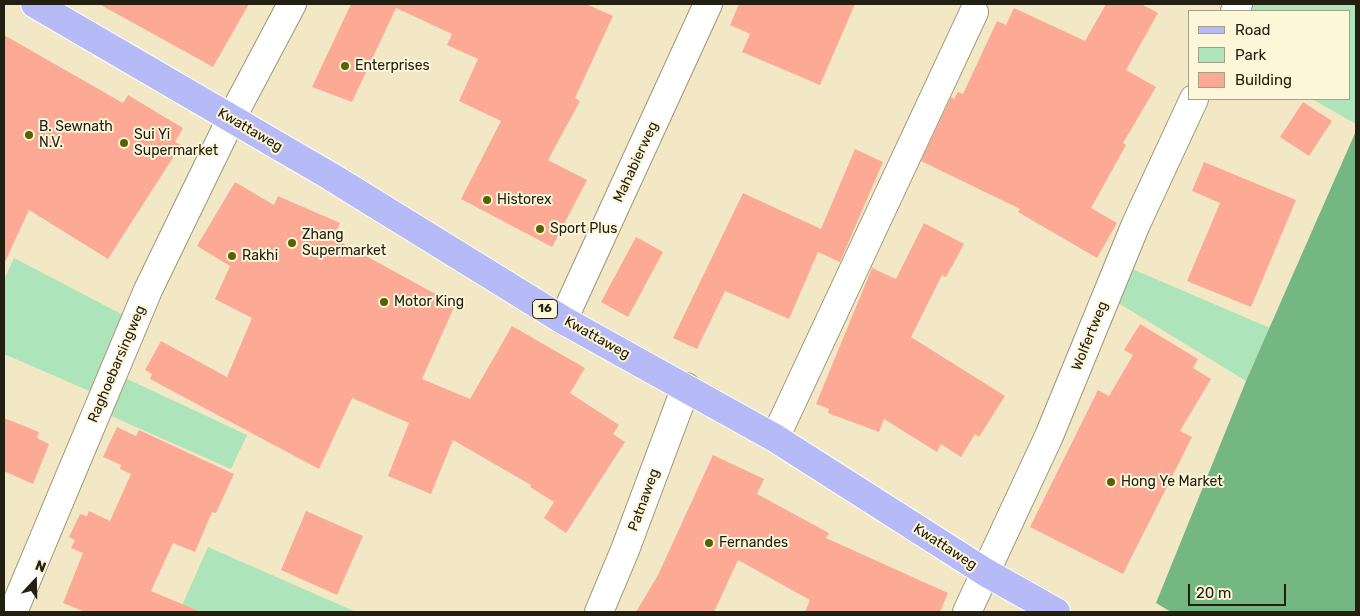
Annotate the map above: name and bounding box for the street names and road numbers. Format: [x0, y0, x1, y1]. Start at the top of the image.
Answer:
street label: Kwattaweg [214, 105, 286, 155]
street label: Mahabierweg [610, 119, 662, 205]
street label: Wolfertweg [1068, 299, 1112, 373]
road number: 16 [532, 300, 558, 318]
street label: Raghoebarsingweg [85, 303, 149, 425]
street label: Kwattaweg [561, 313, 633, 363]
street label: Patnaweg [625, 466, 663, 534]
street label: Kwattaweg [910, 520, 980, 574]

